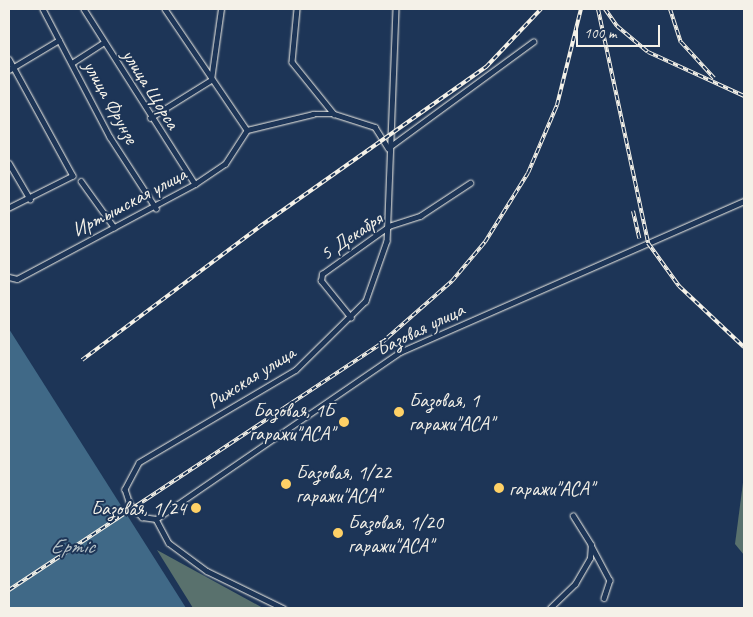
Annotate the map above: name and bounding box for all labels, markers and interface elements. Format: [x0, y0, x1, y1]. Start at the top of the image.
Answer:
scale bar [578, 15, 662, 47]
text: 100 m [584, 24, 616, 43]
street label: улица Щорса [117, 45, 185, 133]
street label: улица Фрунзе [79, 57, 143, 147]
street label: Иртышская улица [67, 162, 191, 242]
street label: 5 Декабря [315, 206, 387, 266]
street label: Базовая улица [372, 297, 468, 361]
street label: Рижская улица [203, 341, 299, 413]
place label: Базовая, 1 гаражи"ACА" [409, 389, 494, 436]
place label: Базовая, 1Б гаражи"ACА" [249, 399, 334, 446]
marker: Базовая, 1 гаражи"ACА" [393, 406, 405, 418]
marker: Базовая, 1Б гаражи"ACА" [338, 416, 350, 428]
place label: Базовая, 1/22 гаражи"ACА" [296, 460, 391, 507]
place label: гаражи"ACА" [509, 476, 594, 500]
marker: Базовая, 1/22 гаражи"ACА" [280, 478, 292, 490]
marker: гаражи"ACА" [493, 482, 505, 494]
place label: Базовая, 1/24 [91, 496, 186, 520]
marker: Базовая, 1/24 [190, 502, 202, 514]
place label: Базовая, 1/20 гаражи"ACА" [348, 510, 443, 557]
marker: Базовая, 1/20 гаражи"ACА" [332, 527, 344, 539]
water label: Ертіс [50, 533, 94, 559]

